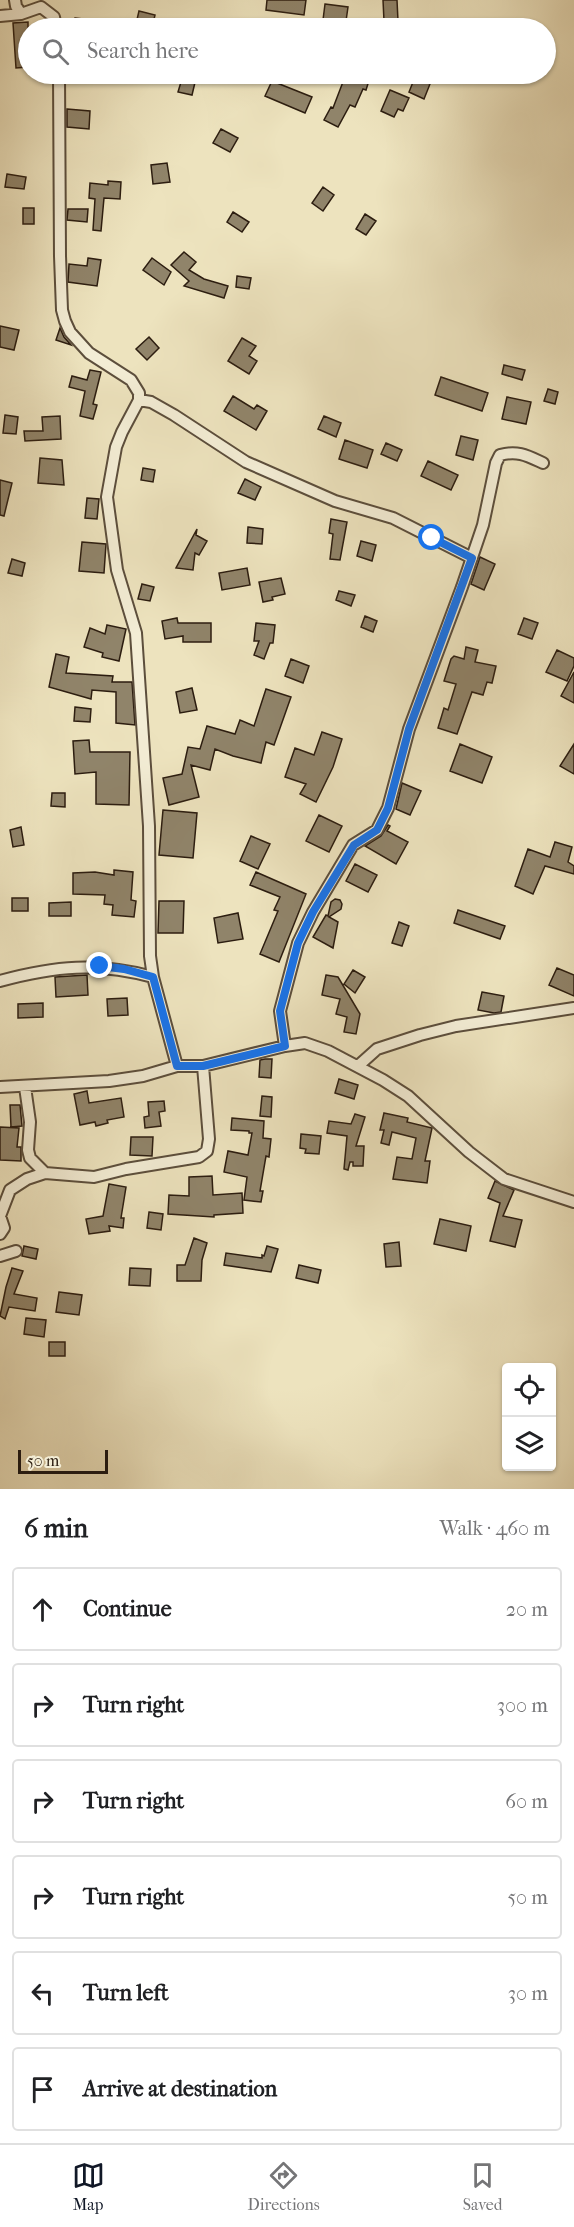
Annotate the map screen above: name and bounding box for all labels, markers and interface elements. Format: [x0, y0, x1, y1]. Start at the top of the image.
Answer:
search box [18, 18, 556, 84]
icon: search [39, 35, 72, 68]
text: Search here [87, 38, 199, 64]
route start [418, 524, 444, 550]
route end [86, 952, 112, 978]
map controls [502, 1363, 556, 1471]
button: locate [502, 1363, 556, 1417]
button: layers [502, 1417, 556, 1471]
scale bar [18, 1447, 108, 1474]
text: 50 m [27, 1451, 59, 1470]
text: 6 min [24, 1513, 88, 1544]
text: Walk · 460 m [439, 1517, 550, 1540]
icon: ahead [26, 1593, 59, 1626]
text: Continue [83, 1596, 172, 1622]
text: 20 m [506, 1598, 548, 1621]
icon: right [26, 1689, 59, 1722]
text: Turn right [83, 1692, 184, 1718]
text: 300 m [497, 1694, 548, 1717]
icon: right [26, 1785, 59, 1818]
text: Turn right [83, 1788, 184, 1814]
text: 60 m [505, 1790, 548, 1813]
icon: right [26, 1881, 59, 1914]
text: Turn right [83, 1884, 184, 1910]
text: 50 m [507, 1886, 548, 1909]
icon: left [26, 1977, 59, 2010]
text: Turn left [83, 1980, 169, 2006]
text: 30 m [508, 1982, 548, 2005]
icon: arrive [26, 2073, 59, 2106]
text: Arrive at destination [83, 2076, 277, 2102]
tab: Map [72, 2159, 105, 2214]
tab: Directions [248, 2159, 320, 2214]
tab: Saved [463, 2159, 502, 2214]

